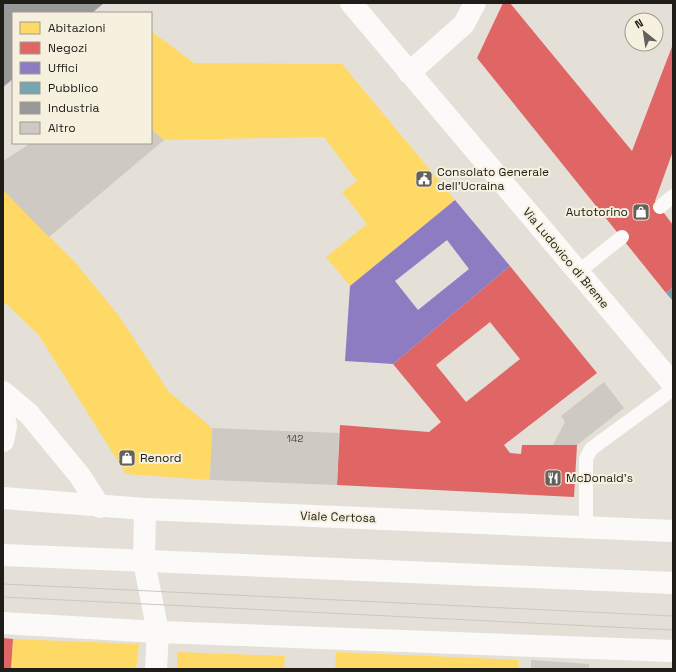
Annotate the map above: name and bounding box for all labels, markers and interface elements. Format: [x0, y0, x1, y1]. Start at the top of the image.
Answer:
legend [12, 12, 152, 144]
north arrow [624, 12, 664, 52]
text: N [632, 15, 646, 31]
text: Abitazioni [48, 20, 106, 36]
text: Negozi [48, 40, 87, 56]
text: Uffici [48, 60, 78, 76]
text: Pubblico [48, 80, 98, 96]
text: Industria [48, 100, 100, 116]
text: Altro [48, 120, 76, 136]
place label: Consolato Generale dell'Ucraina [437, 164, 549, 194]
public building icon: Consolato Generale dell'Ucraina [414, 169, 434, 189]
shop icon: Autotorino [631, 202, 651, 222]
street label: Via Ludovico di Breme [519, 204, 613, 312]
place label: Autotorino [566, 204, 628, 220]
house number: 142 [287, 432, 303, 445]
shop icon: Renord [117, 448, 137, 468]
place label: Renord [140, 450, 181, 466]
restaurant icon: McDonald's [543, 468, 563, 488]
place label: McDonald's [566, 470, 633, 486]
street label: Viale Certosa [300, 508, 376, 526]

